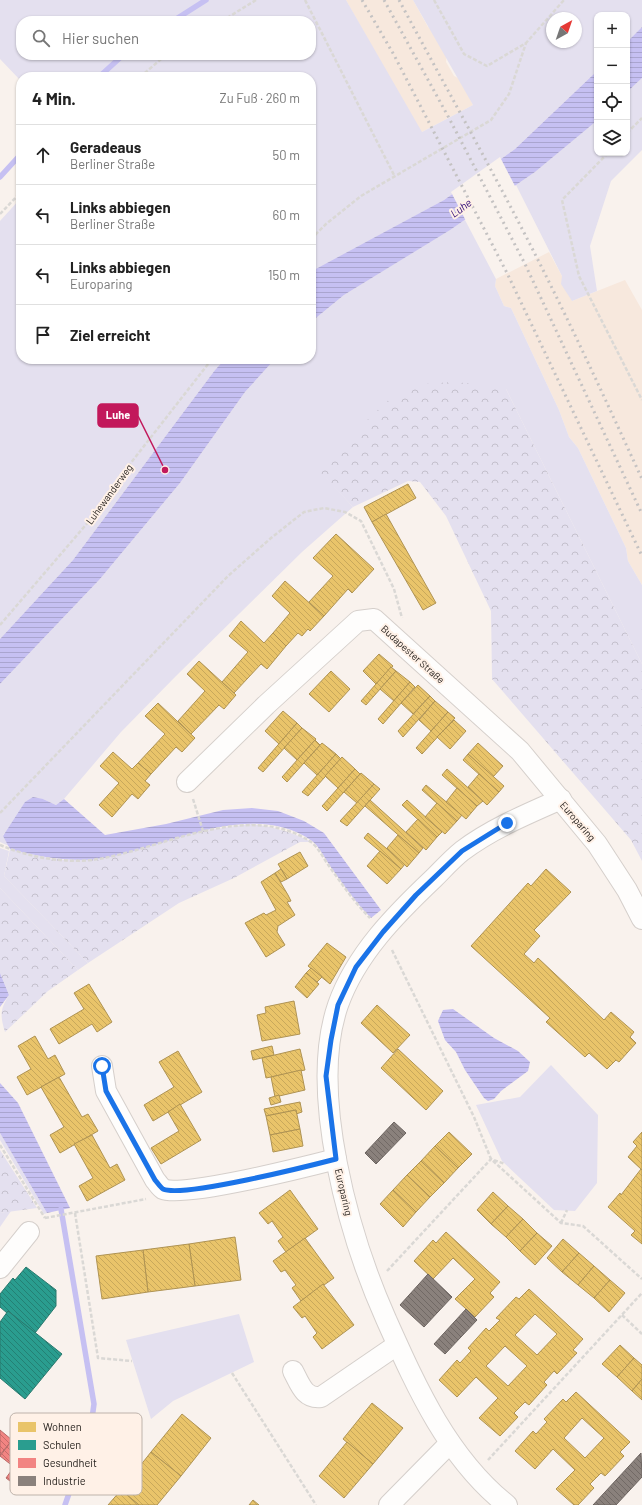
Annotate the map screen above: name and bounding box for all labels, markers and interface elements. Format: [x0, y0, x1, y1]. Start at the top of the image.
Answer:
north arrow [546, 12, 582, 48]
map controls [594, 12, 630, 156]
button: + [594, 12, 630, 48]
search box [16, 16, 316, 60]
icon: search [30, 27, 52, 49]
text: Hier suchen [62, 29, 139, 47]
button: − [594, 48, 630, 84]
button: locate [594, 84, 630, 120]
text: 4 Min. [32, 88, 76, 108]
text: Zu Fuß · 260 m [220, 90, 300, 106]
button: layers [594, 120, 630, 156]
text: Geradeaus [70, 138, 141, 156]
icon: ahead [32, 144, 54, 166]
text: 50 m [273, 147, 300, 163]
text: Berliner Straße [70, 156, 155, 172]
water label: Luhe [448, 195, 474, 220]
text: Links abbiegen [70, 198, 171, 216]
icon: left [32, 204, 54, 226]
text: 60 m [273, 207, 300, 223]
text: Berliner Straße [70, 216, 155, 232]
text: Links abbiegen [70, 258, 171, 276]
icon: left [32, 264, 54, 286]
text: 150 m [268, 267, 300, 283]
text: Europaring [70, 276, 132, 292]
icon: arrive [32, 324, 54, 346]
text: Ziel erreicht [70, 326, 151, 344]
callout: Luhe [98, 404, 138, 427]
text: Luhe [106, 408, 130, 421]
street label: Luhewanderweg [83, 462, 135, 526]
street label: Budapester Straße [379, 622, 447, 686]
street label: Europaring [558, 799, 598, 843]
route end [498, 814, 516, 832]
route start [93, 1057, 111, 1075]
street label: Europaring [333, 1167, 355, 1217]
legend [10, 1413, 142, 1495]
text: Wohnen [43, 1420, 82, 1433]
text: Schulen [43, 1438, 81, 1451]
text: Gesundheit [43, 1456, 97, 1469]
text: Industrie [43, 1474, 86, 1487]

